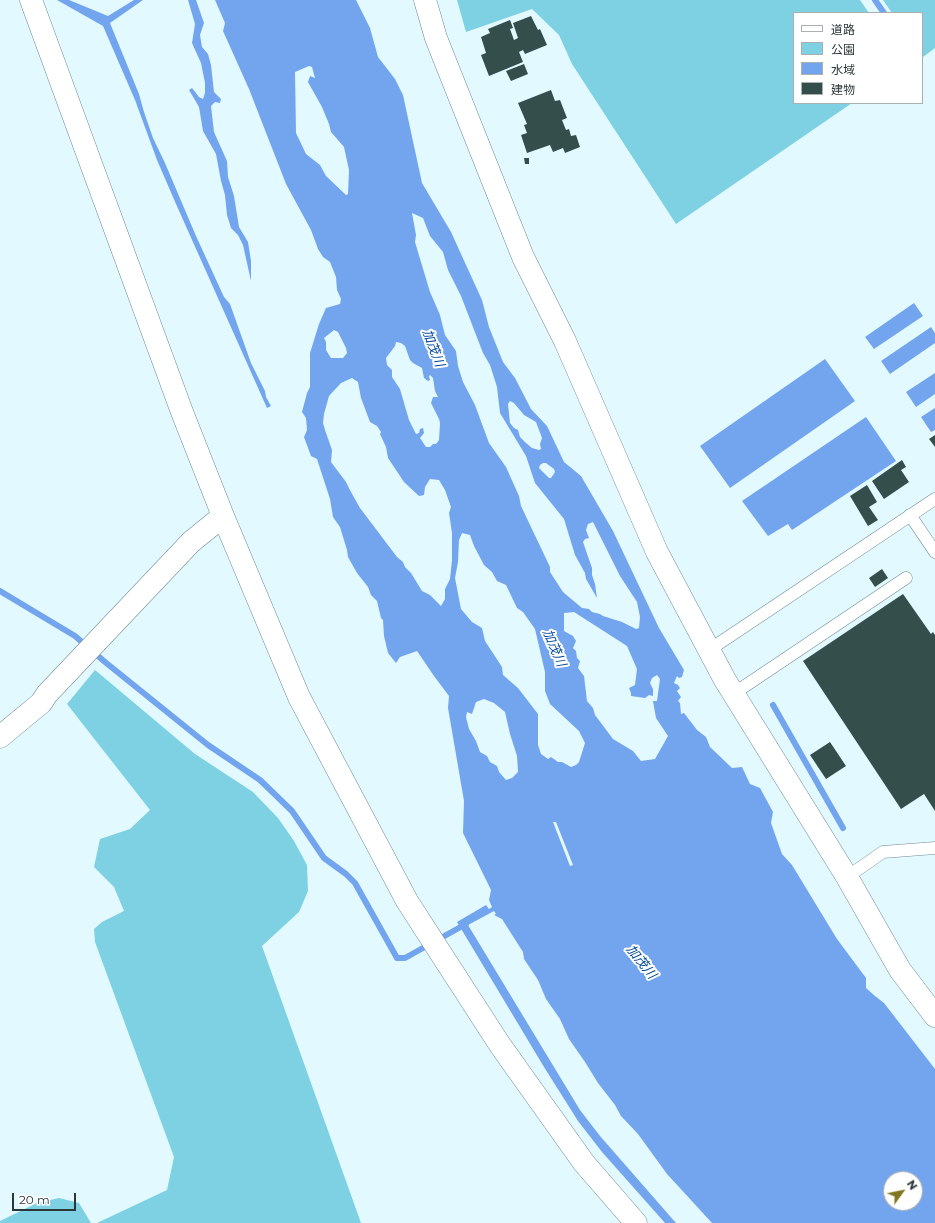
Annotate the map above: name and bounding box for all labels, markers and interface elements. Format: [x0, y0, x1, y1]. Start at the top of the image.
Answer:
legend [793, 12, 923, 104]
text: 道路 [831, 22, 855, 37]
text: 公園 [831, 42, 855, 57]
text: 水域 [831, 62, 855, 77]
text: 建物 [831, 82, 855, 97]
water label: 加茂川 [419, 327, 447, 369]
water label: 加茂川 [539, 627, 569, 669]
water label: 加茂川 [623, 942, 659, 982]
north arrow [883, 1171, 923, 1211]
text: N [904, 1177, 921, 1193]
scale bar [14, 1185, 78, 1211]
text: 20 m [19, 1192, 50, 1207]

